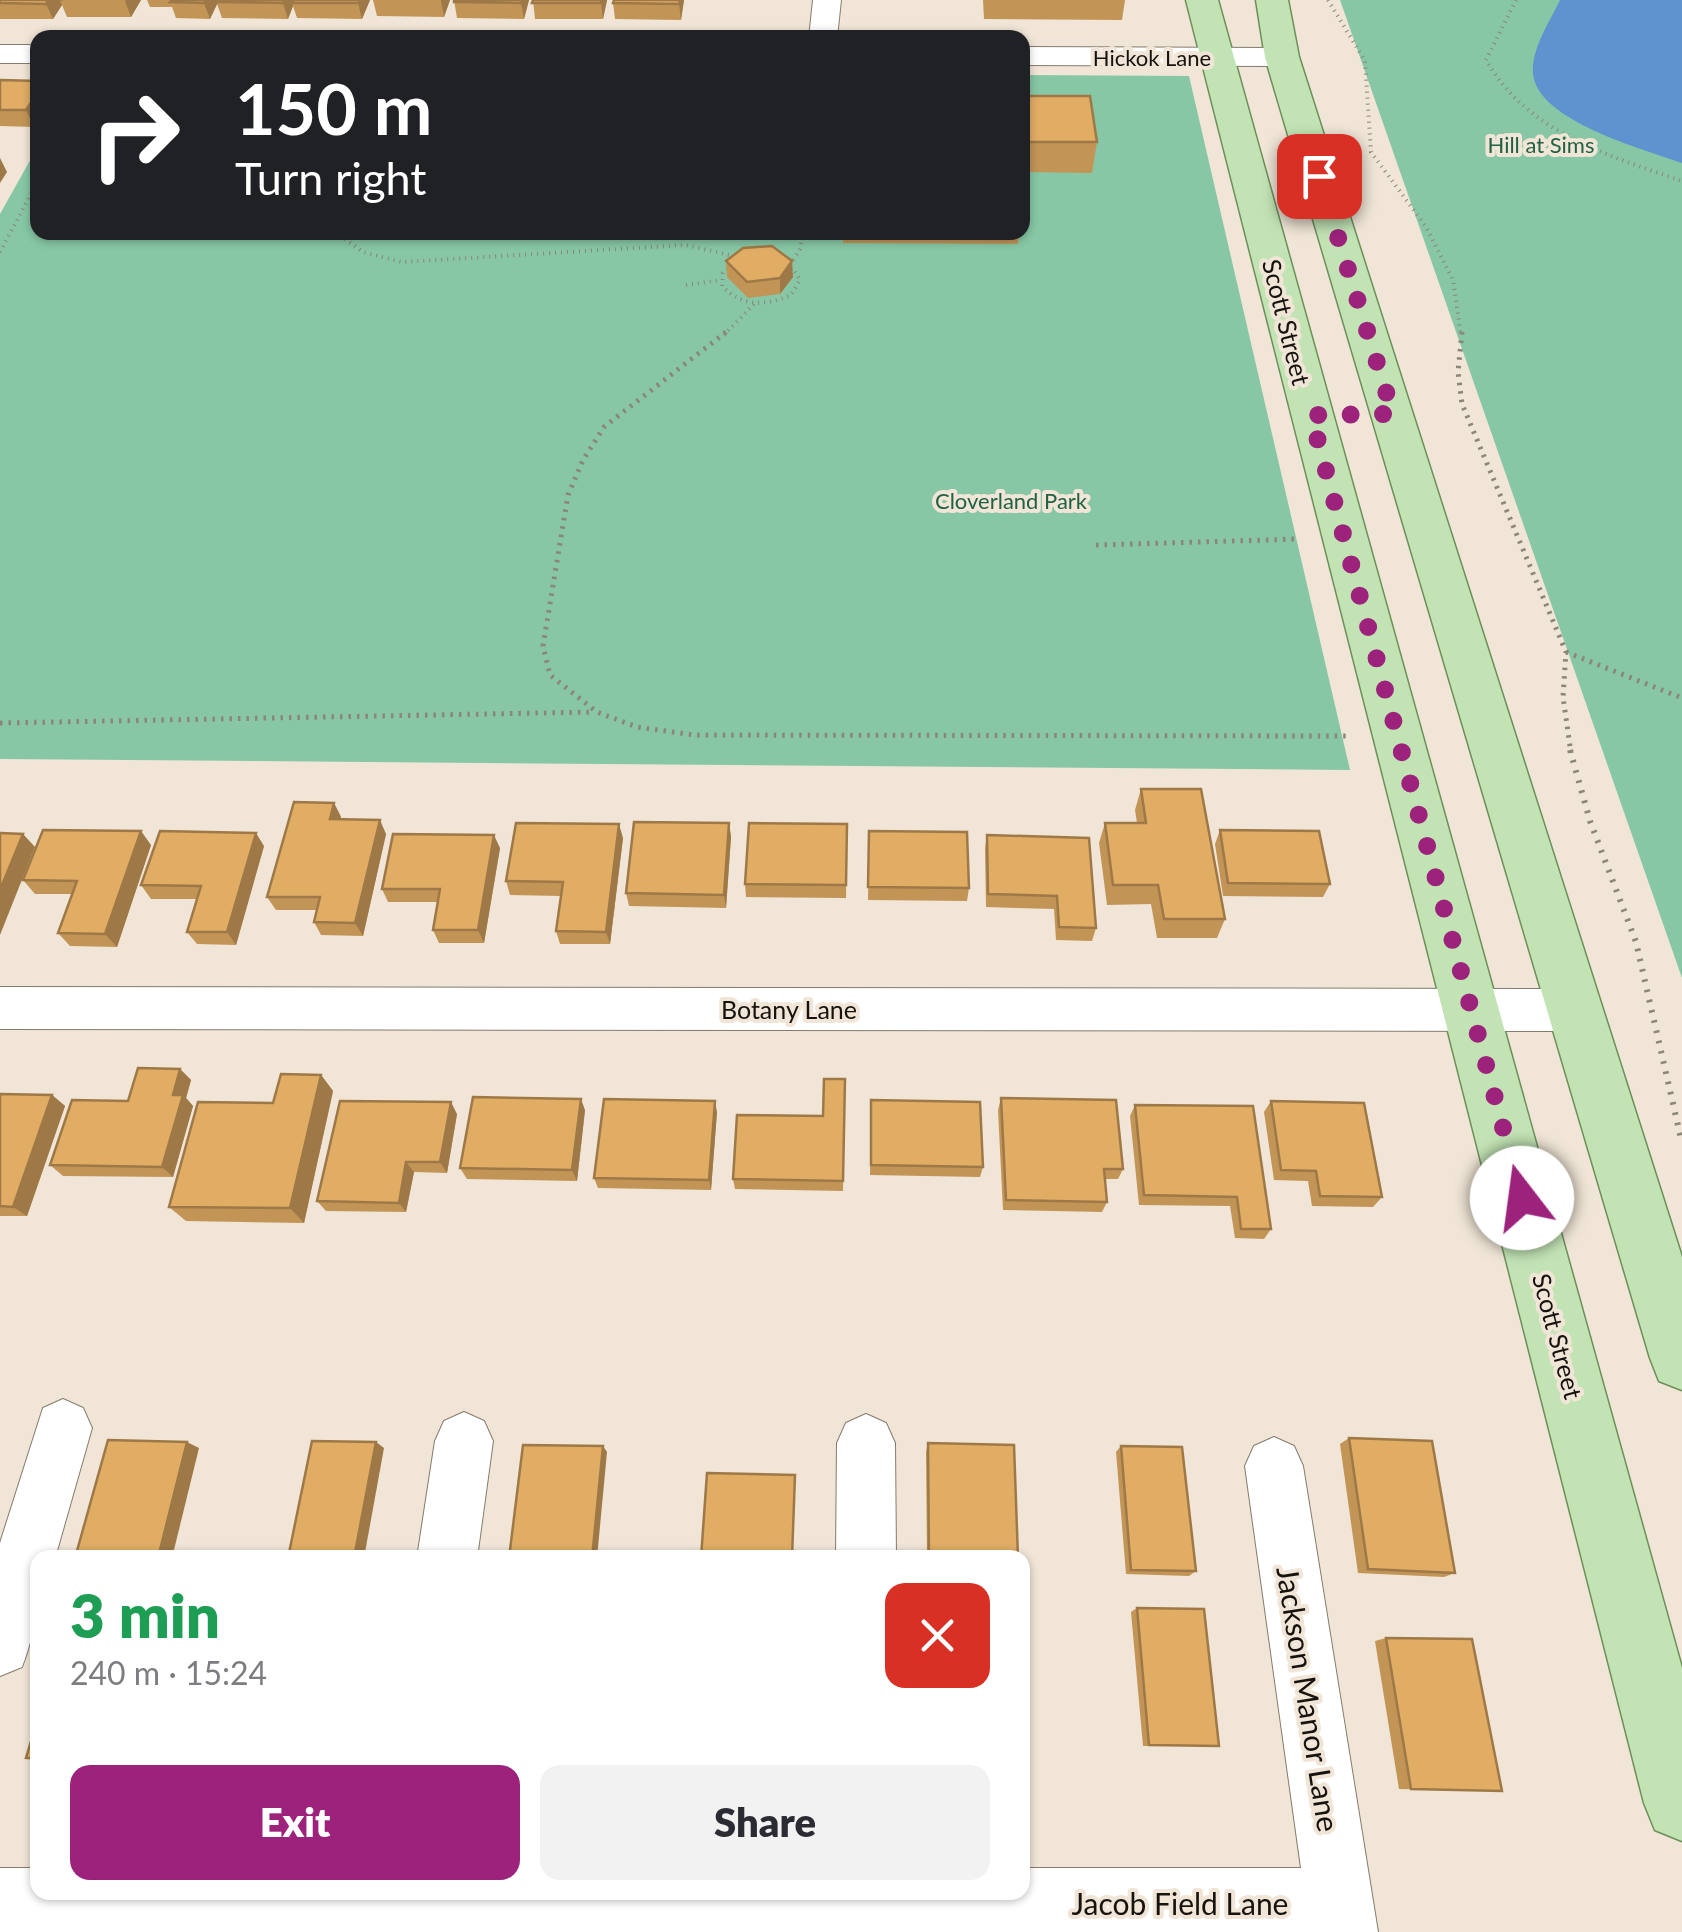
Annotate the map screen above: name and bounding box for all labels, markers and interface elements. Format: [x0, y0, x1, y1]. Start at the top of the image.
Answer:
street label: Hickok Lane [1093, 44, 1211, 71]
text: 150 m [235, 66, 432, 150]
icon: right [70, 70, 200, 200]
park label: Hill at Sims [1488, 131, 1594, 158]
pin [1277, 134, 1362, 219]
icon: arrive [1292, 149, 1347, 204]
text: Turn right [235, 151, 426, 205]
street label: Scott Street [1257, 256, 1317, 388]
park label: Cloverland Park [935, 487, 1088, 514]
street label: Botany Lane [721, 994, 857, 1024]
position arrow [1470, 1146, 1574, 1250]
street label: Scott Street [1527, 1270, 1589, 1402]
street label: Jackson Manor Lane [1270, 1564, 1348, 1834]
text: 3 min [70, 1579, 220, 1651]
button: close [885, 1583, 990, 1688]
text: 240 m · 15:24 [70, 1653, 267, 1692]
button: Exit [70, 1765, 520, 1880]
button: Share [540, 1765, 990, 1880]
street label: Jacob Field Lane [1072, 1885, 1288, 1921]

